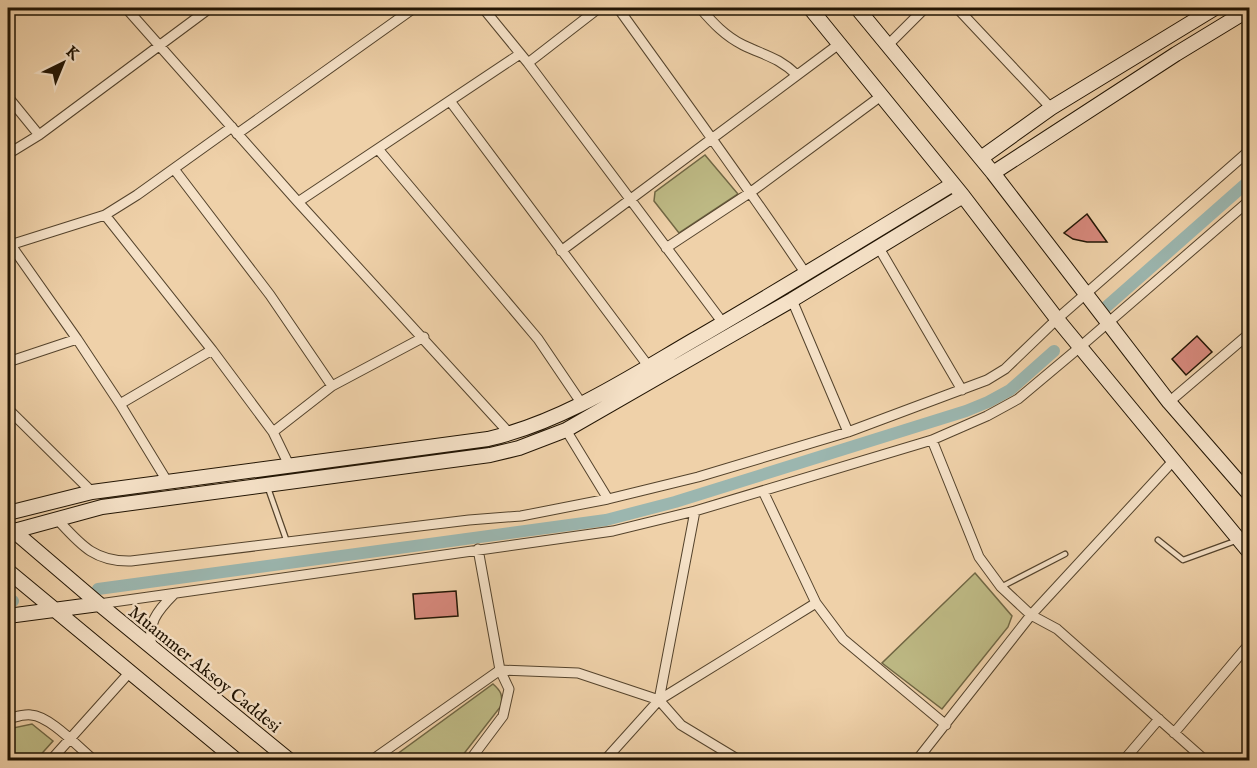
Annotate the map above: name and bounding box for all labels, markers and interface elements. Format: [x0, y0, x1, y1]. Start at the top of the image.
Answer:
north arrow [33, 33, 93, 93]
text: K [61, 42, 84, 66]
street label: Muammer Aksoy Caddesi [123, 601, 285, 739]

